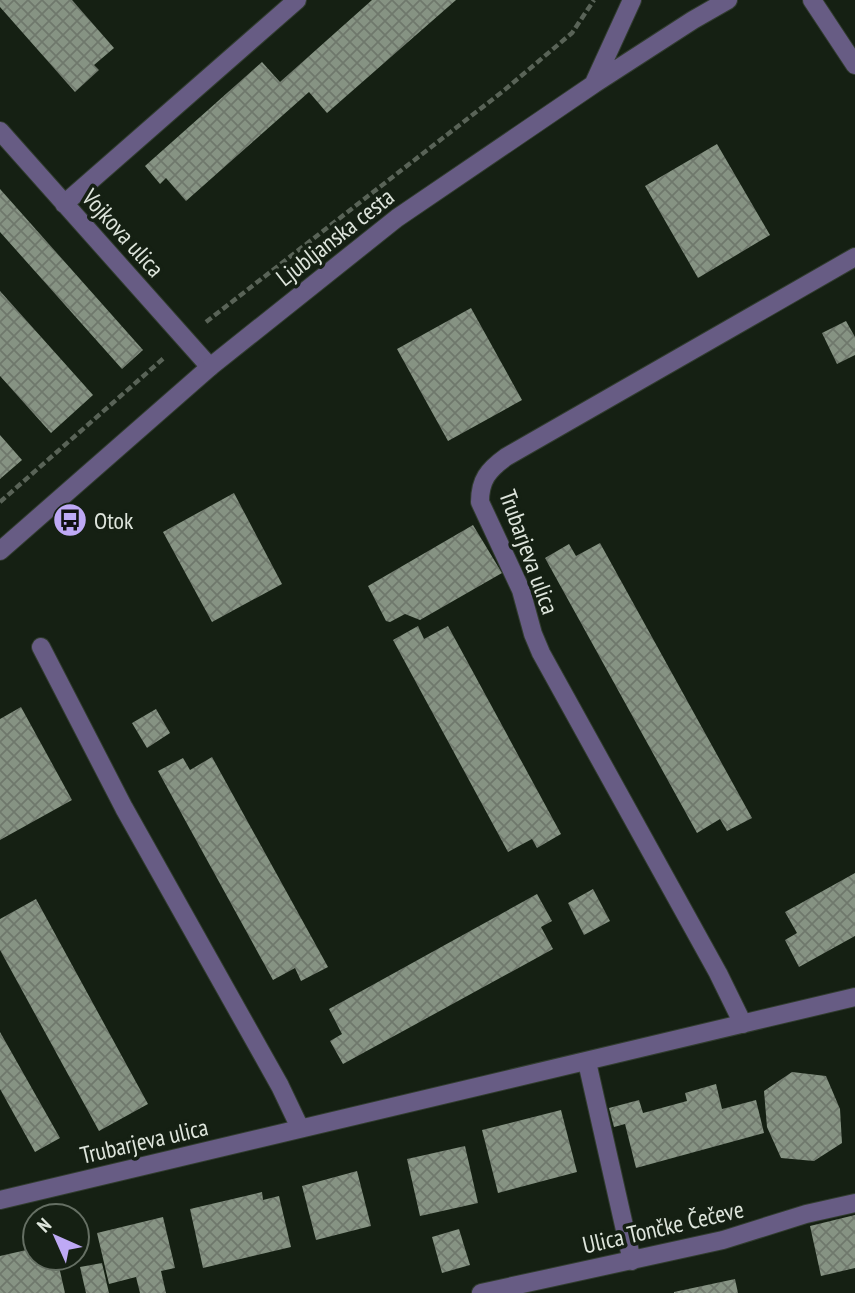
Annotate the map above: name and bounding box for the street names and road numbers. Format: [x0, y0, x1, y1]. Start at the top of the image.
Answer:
street label: Ljubljanska cesta [270, 181, 400, 293]
street label: Vojkova ulica [75, 182, 171, 284]
street label: Trubarjeva ulica [492, 485, 566, 619]
street label: Trubarjeva ulica [77, 1111, 211, 1171]
street label: Ulica Tončke Čečeve [579, 1193, 747, 1261]

